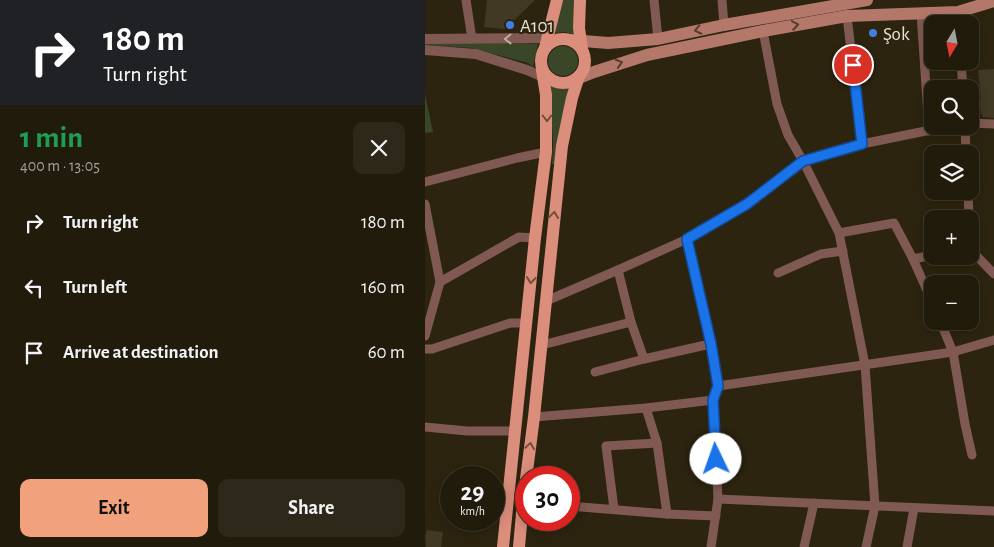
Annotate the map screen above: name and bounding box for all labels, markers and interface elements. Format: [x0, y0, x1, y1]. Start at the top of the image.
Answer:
north arrow [924, 15, 979, 70]
map controls [924, 15, 979, 330]
place label: A101 [520, 17, 554, 36]
marker: A101 [504, 19, 516, 31]
icon: right [20, 20, 85, 85]
one-way arrow [791, 21, 800, 31]
text: 180 m [103, 22, 185, 57]
one-way arrow [694, 24, 702, 35]
place label: Şok [883, 25, 910, 44]
marker: Şok [867, 27, 879, 39]
one-way arrow [504, 34, 512, 44]
pin [832, 44, 874, 86]
icon: arrive [839, 51, 867, 79]
one-way arrow [615, 59, 623, 69]
text: Turn right [103, 63, 187, 85]
button: search [924, 80, 979, 135]
one-way arrow [542, 114, 552, 122]
button: close [353, 122, 405, 174]
text: 1 min [20, 123, 83, 153]
button: layers [924, 145, 979, 200]
text: 400 m · 13:05 [20, 158, 100, 174]
icon: right [20, 209, 48, 237]
button: + [924, 210, 979, 265]
one-way arrow [548, 211, 559, 219]
text: Turn right [63, 213, 138, 232]
text: 180 m [361, 213, 405, 232]
icon: left [20, 274, 48, 302]
button: − [924, 275, 979, 330]
one-way arrow [526, 276, 537, 284]
text: Turn left [63, 278, 127, 297]
text: 160 m [361, 278, 405, 297]
icon: arrive [20, 339, 48, 367]
text: Arrive at destination [63, 343, 219, 362]
text: 60 m [368, 343, 405, 362]
position arrow [689, 432, 741, 484]
one-way arrow [525, 442, 535, 451]
speed limit sign: 30 [515, 466, 580, 531]
button: Exit [20, 479, 208, 537]
button: Share [218, 479, 405, 537]
text: 29 [461, 480, 484, 505]
text: km/h [460, 505, 485, 517]

